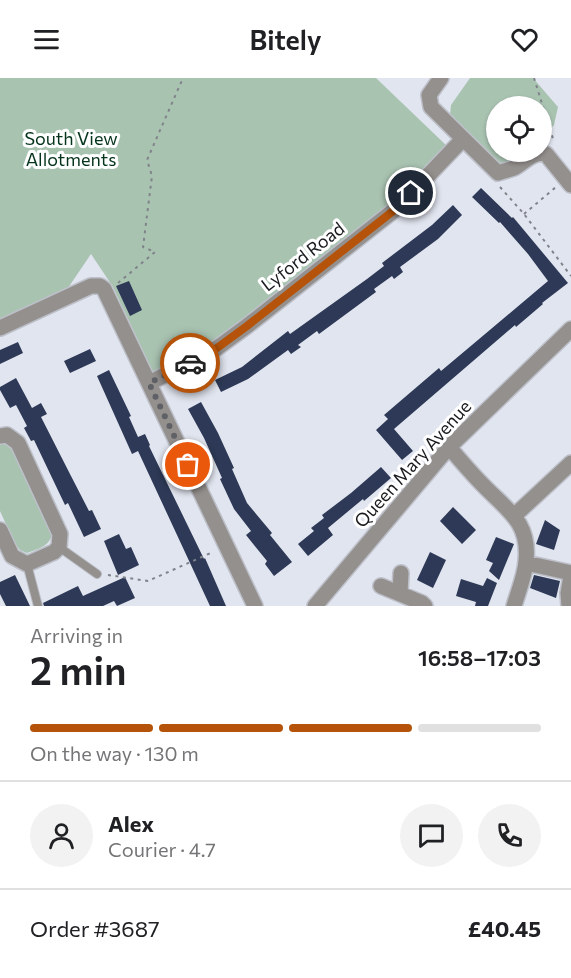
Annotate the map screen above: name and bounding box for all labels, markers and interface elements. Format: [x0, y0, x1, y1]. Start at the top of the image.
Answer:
icon: menu [30, 23, 63, 56]
text: Bitely [249, 23, 322, 56]
icon: heart [508, 23, 541, 56]
map controls [486, 96, 552, 162]
button: locate [486, 96, 552, 162]
park label: South View Allotments [24, 127, 118, 170]
pin [385, 167, 436, 218]
icon: home [394, 176, 427, 209]
street label: Lyford Road [256, 217, 348, 295]
courier [160, 333, 220, 393]
icon: car [174, 347, 207, 380]
street label: Queen Mary Avenue [349, 395, 475, 532]
pin [162, 439, 213, 490]
icon: bag [171, 448, 204, 481]
text: Arriving in [30, 623, 123, 647]
text: 16:58–17:03 [418, 644, 541, 671]
text: 2 min [30, 645, 127, 693]
text: On the way · 130 m [30, 741, 199, 765]
button: person [30, 804, 93, 867]
button: chat [400, 804, 463, 867]
button: phone [478, 804, 541, 867]
text: Alex [108, 810, 154, 837]
text: Courier · 4.7 [108, 837, 216, 861]
text: Order #3687 [30, 915, 160, 942]
text: £40.45 [468, 915, 541, 942]

